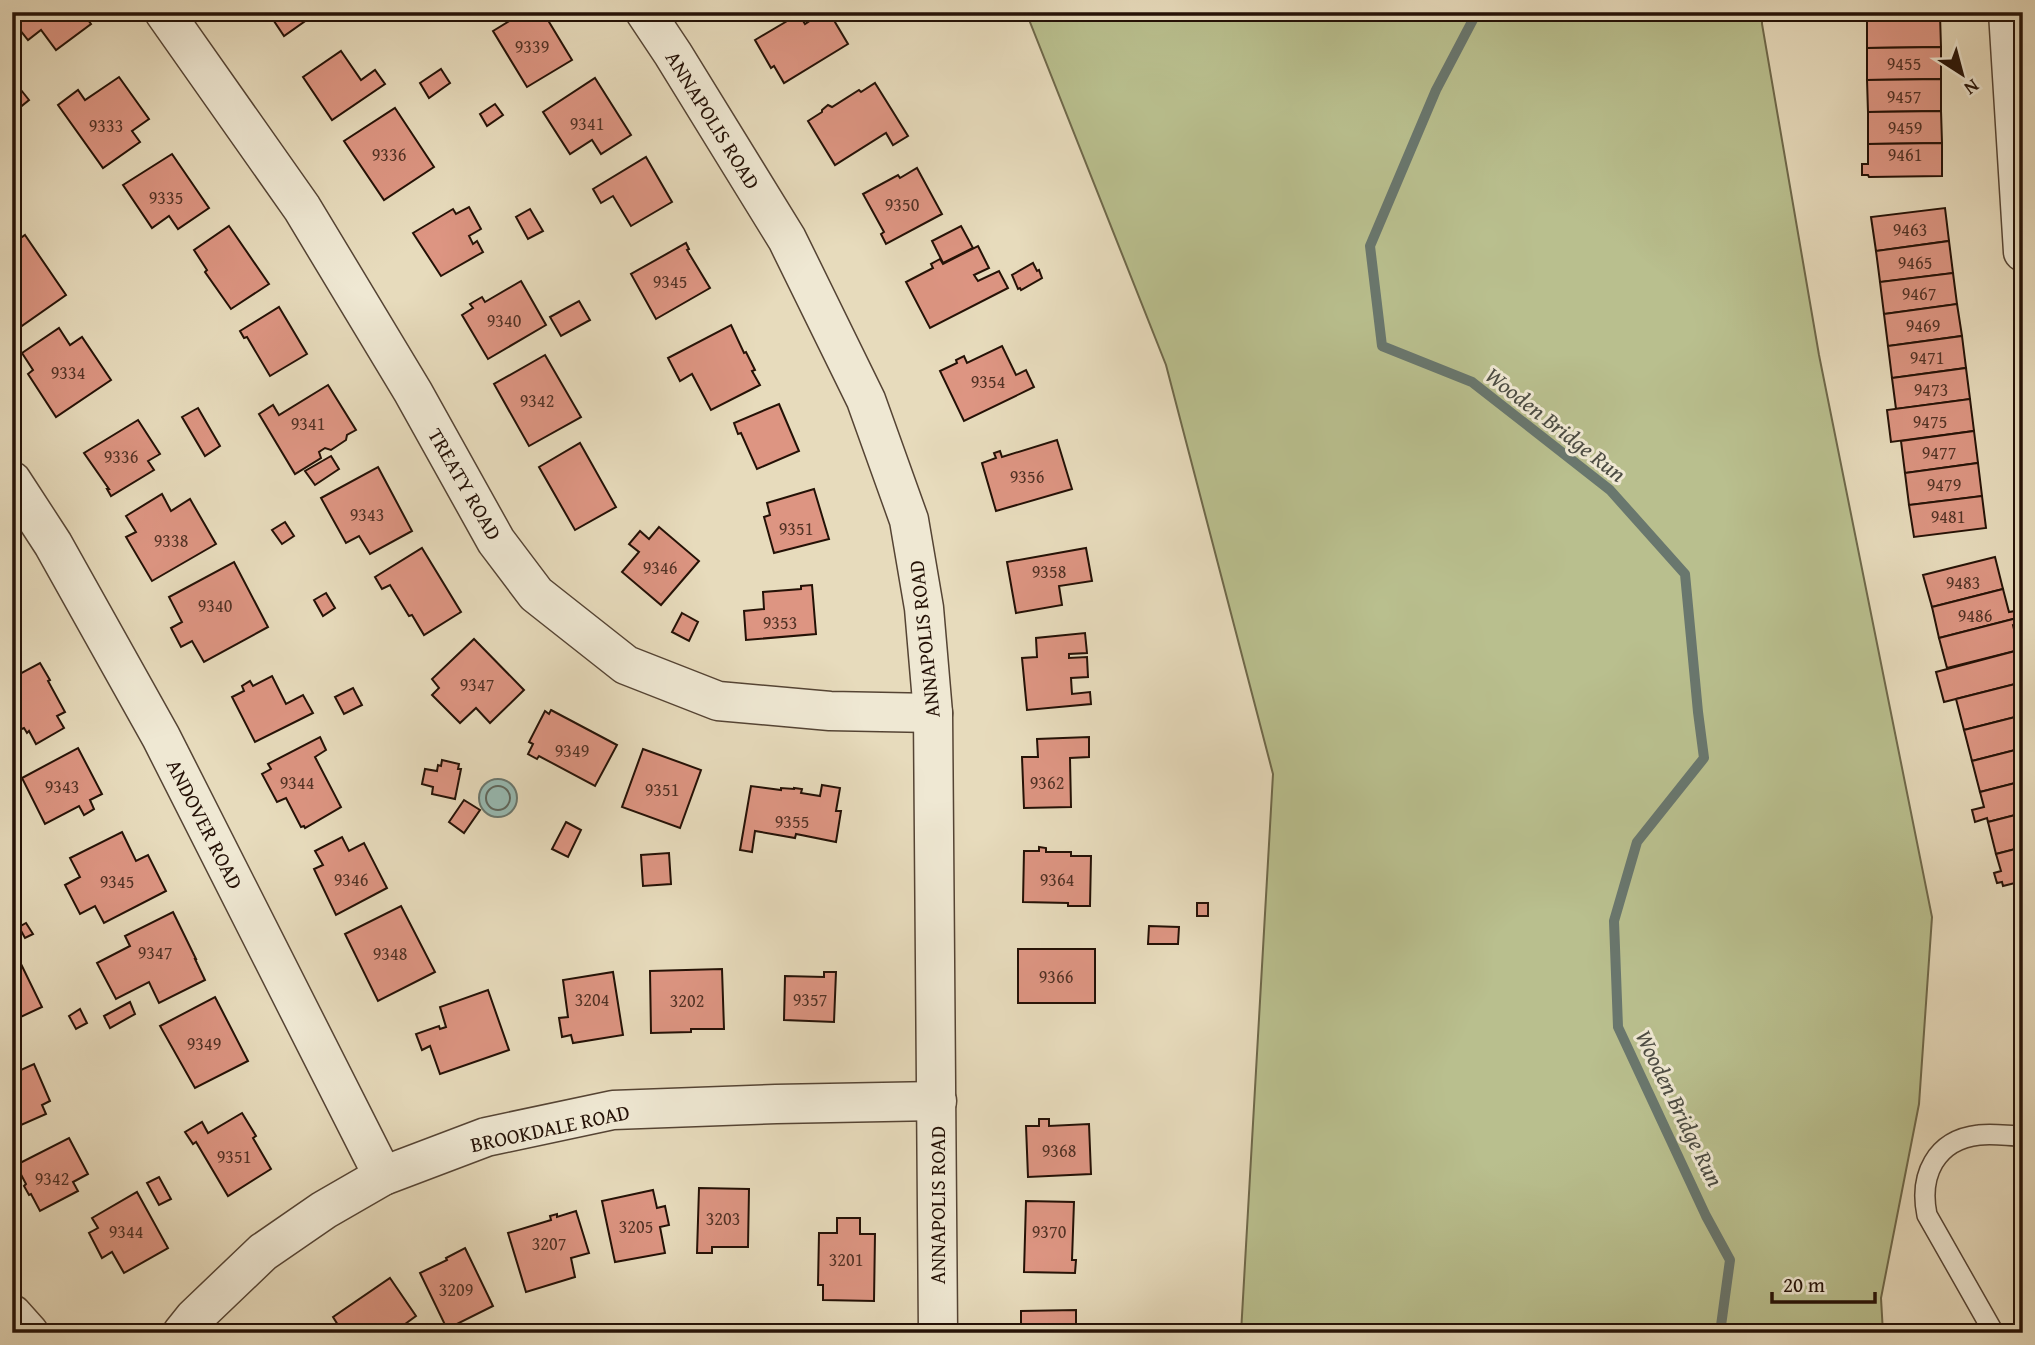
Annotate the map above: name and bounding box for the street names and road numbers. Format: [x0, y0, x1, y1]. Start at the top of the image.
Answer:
street label: ANNAPOLIS ROAD [658, 45, 768, 195]
street label: TREATY ROAD [420, 422, 510, 546]
street label: ANNAPOLIS ROAD [900, 559, 948, 719]
street label: ANDOVER ROAD [159, 754, 251, 894]
street label: BROOKDALE ROAD [468, 1096, 632, 1160]
street label: ANNAPOLIS ROAD [922, 1126, 953, 1284]

